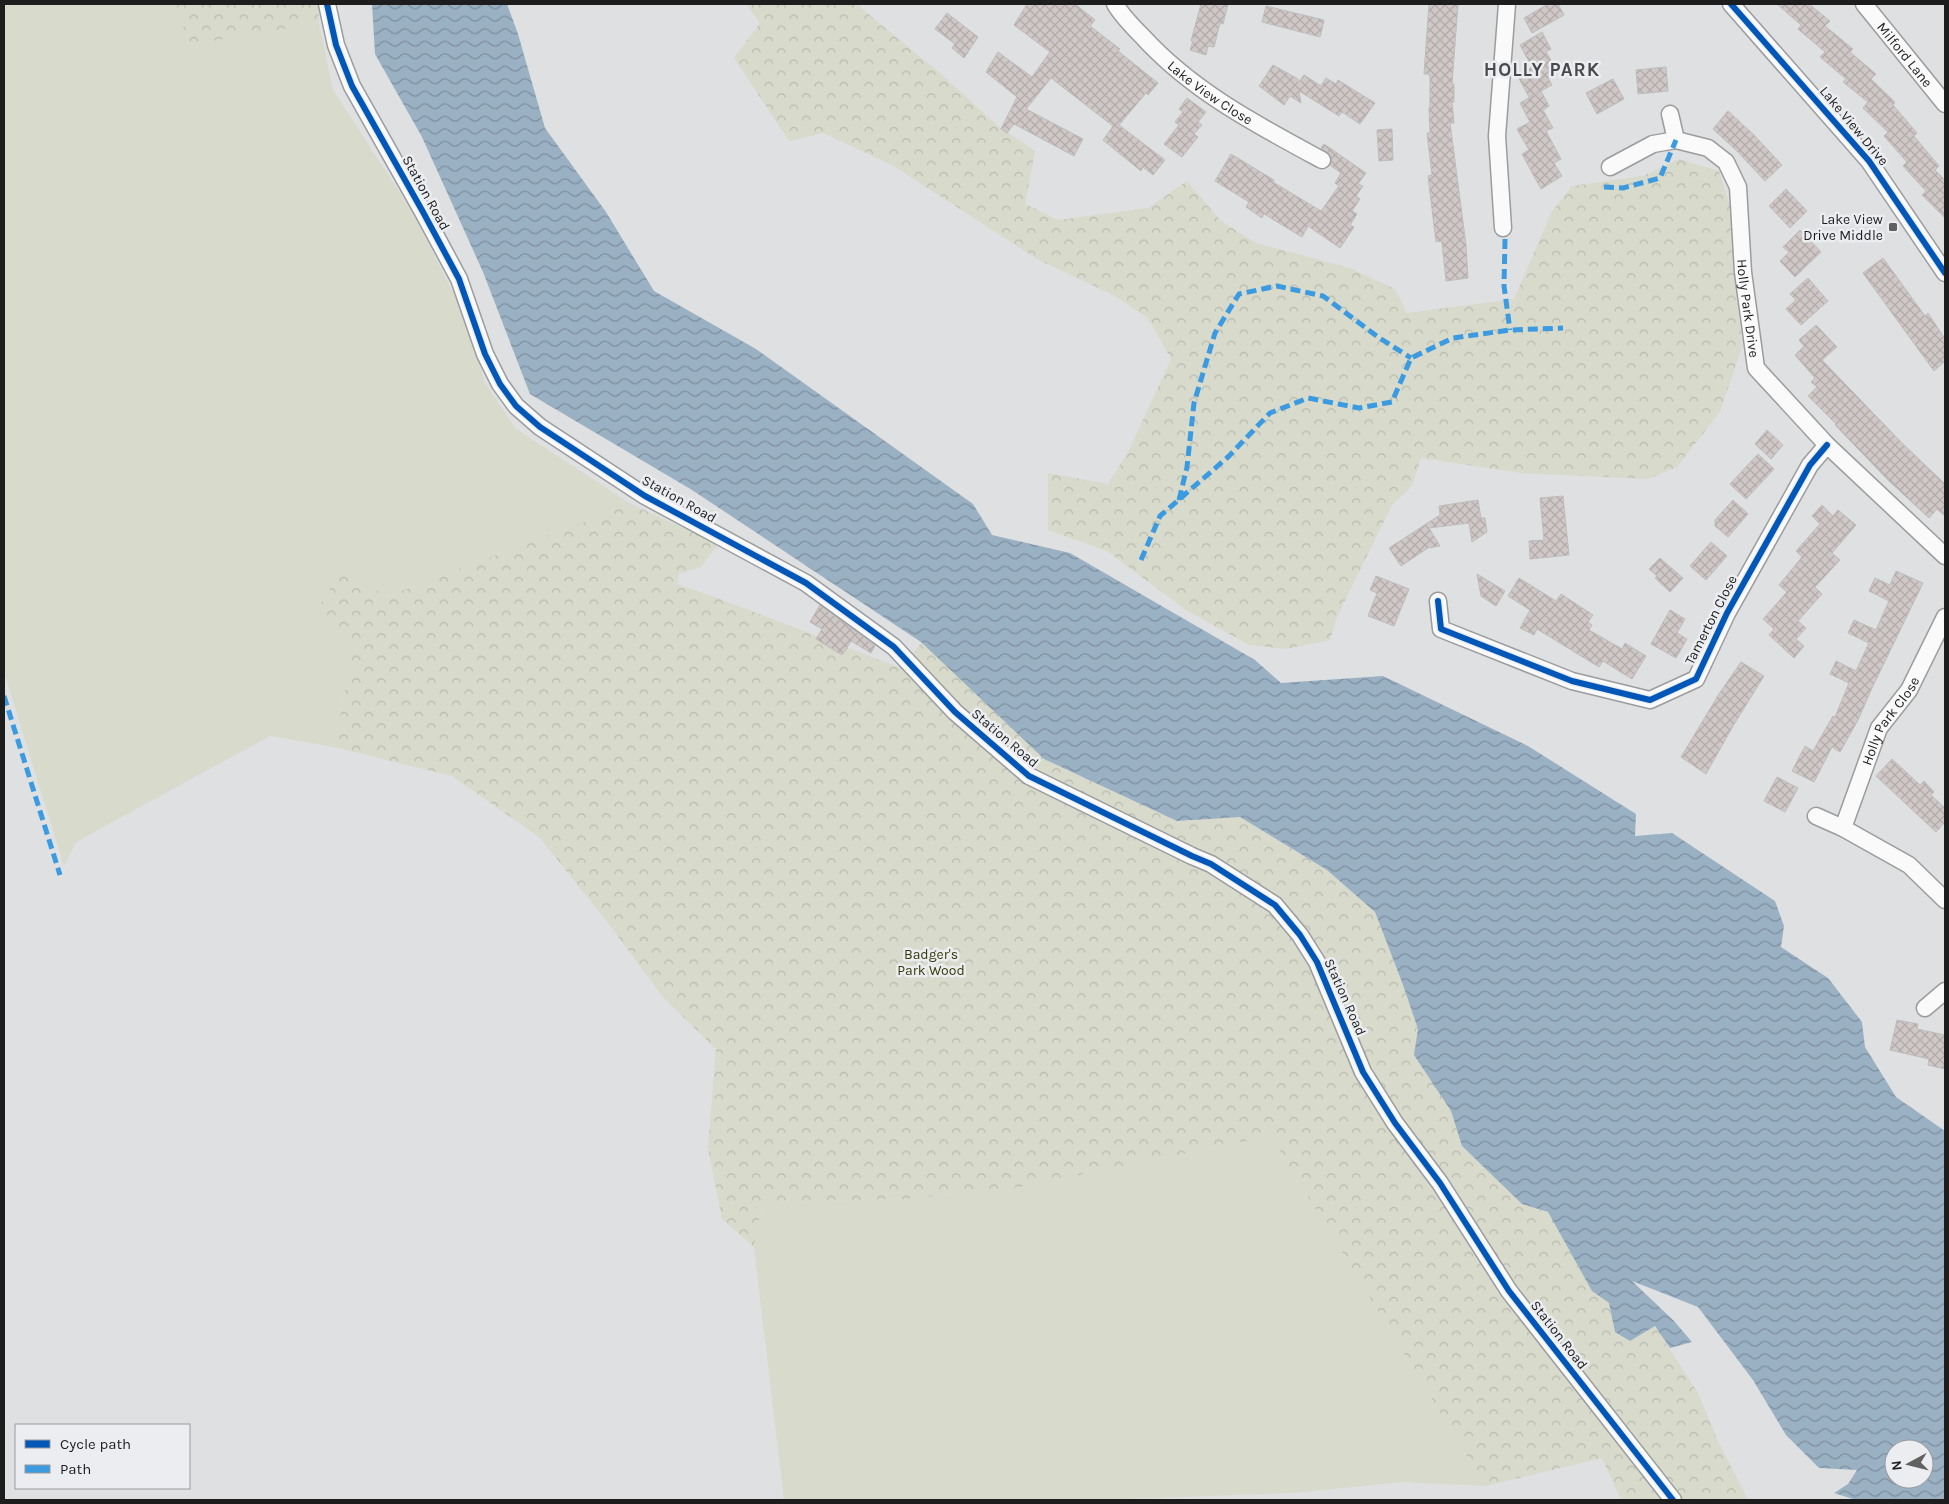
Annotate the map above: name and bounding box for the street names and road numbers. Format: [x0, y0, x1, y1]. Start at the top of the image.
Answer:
street label: Milford Lane [1873, 18, 1936, 91]
street label: Lake View Close [1164, 57, 1256, 128]
street label: Lake View Drive [1816, 83, 1892, 169]
street label: Station Road [399, 153, 453, 233]
street label: Holly Park Drive [1734, 259, 1763, 359]
street label: Station Road [639, 472, 719, 526]
street label: Tamerton Close [1681, 572, 1741, 668]
street label: Holly Park Close [1858, 674, 1923, 767]
street label: Station Road [968, 705, 1042, 771]
street label: Station Road [1320, 956, 1370, 1038]
street label: Station Road [1527, 1297, 1591, 1373]

